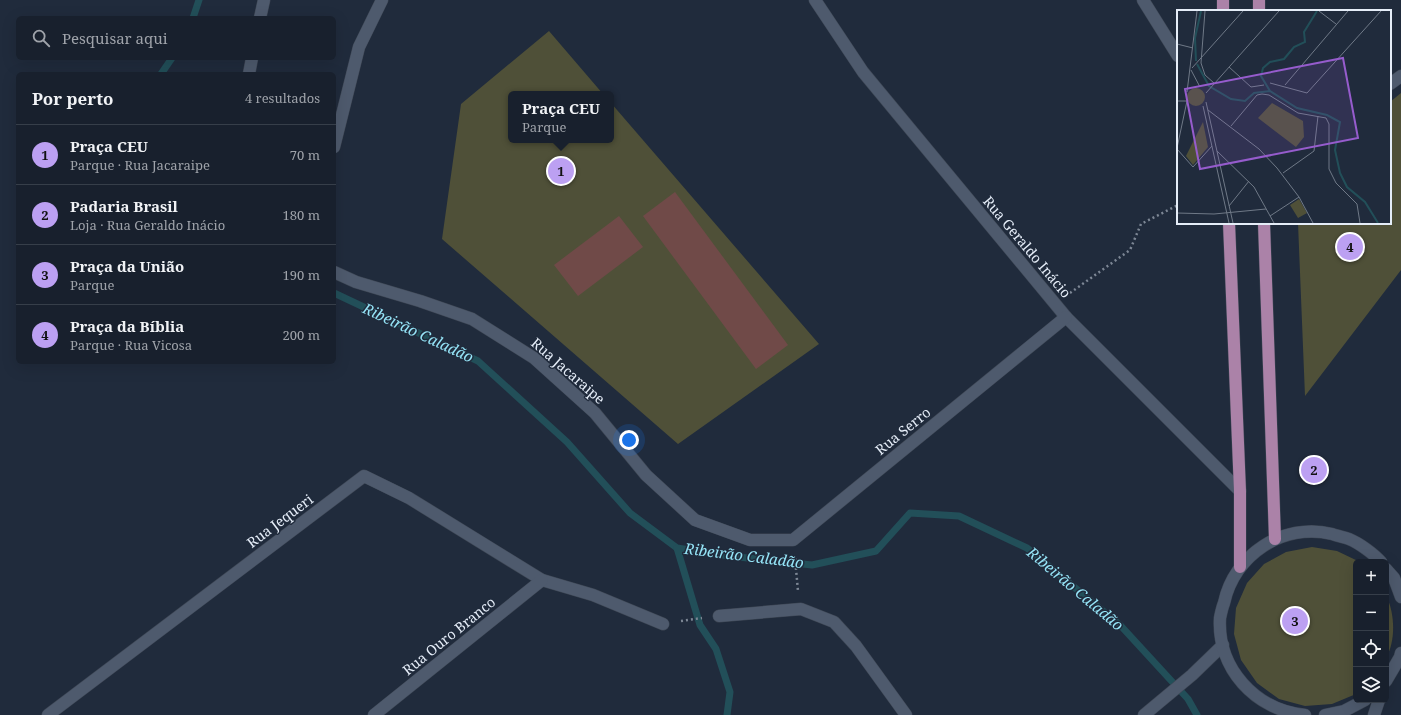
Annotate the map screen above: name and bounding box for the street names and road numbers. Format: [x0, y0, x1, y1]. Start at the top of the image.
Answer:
street label: Rua Geraldo Inácio [979, 192, 1076, 302]
street label: Rua Jacaraipe [527, 333, 609, 408]
street label: Rua Serro [871, 402, 934, 459]
street label: Rua Jequeri [243, 489, 317, 552]
street label: Rua Ouro Branco [398, 592, 499, 679]

